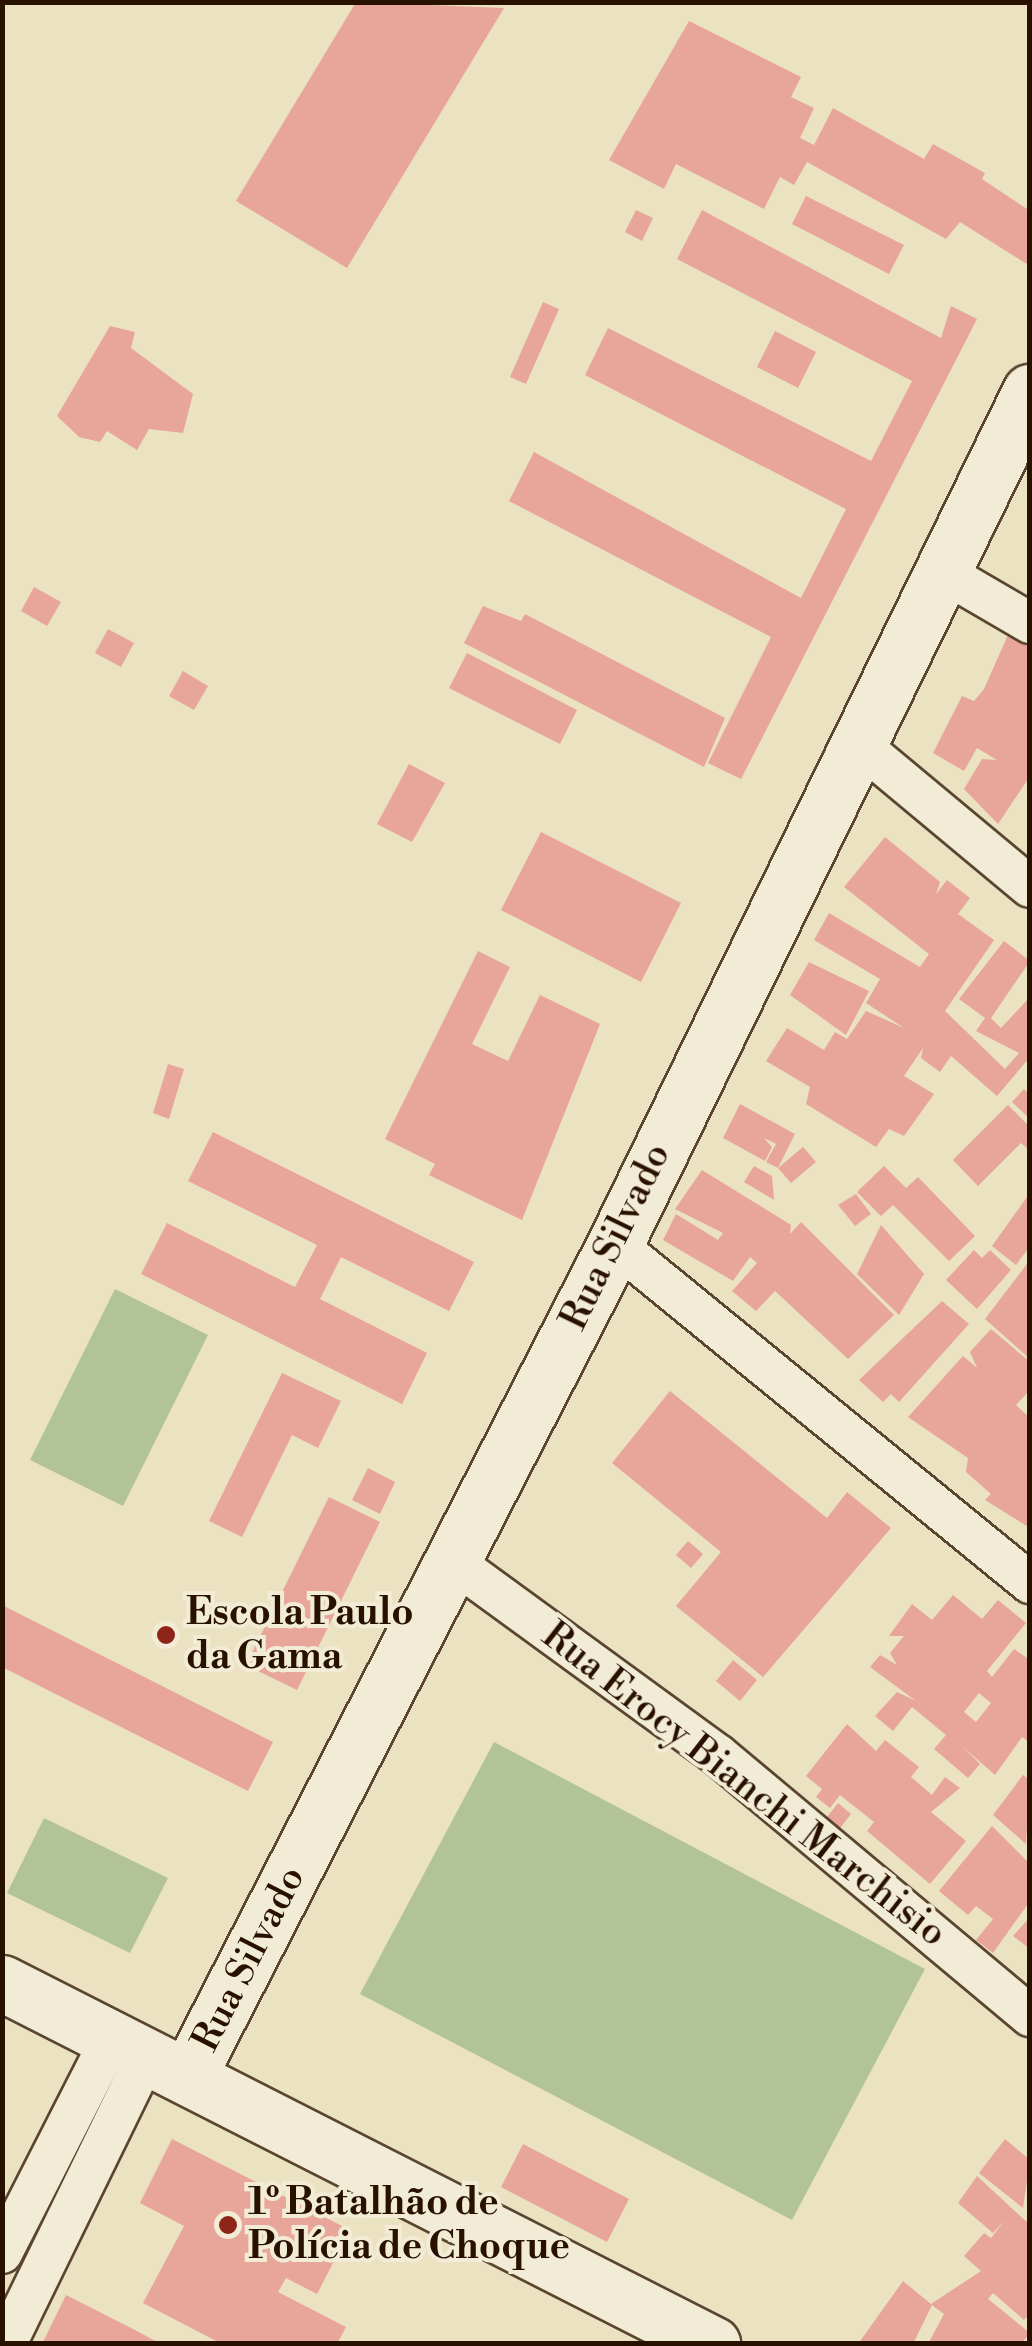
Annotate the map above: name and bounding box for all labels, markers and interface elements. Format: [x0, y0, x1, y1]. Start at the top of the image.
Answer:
street label: Rua Silvado [551, 1136, 681, 1338]
place label: Escola Paulo da Gama [186, 1590, 414, 1680]
street label: Rua Erocy Bianchi Marchisio [533, 1613, 955, 1957]
marker: Escola Paulo da Gama [155, 1624, 177, 1646]
street label: Rua Silvado [183, 1859, 315, 2059]
place label: 1º Batalhão de Polícia de Choque [248, 2180, 570, 2270]
marker: 1º Batalhão de Polícia de Choque [217, 2214, 239, 2236]

